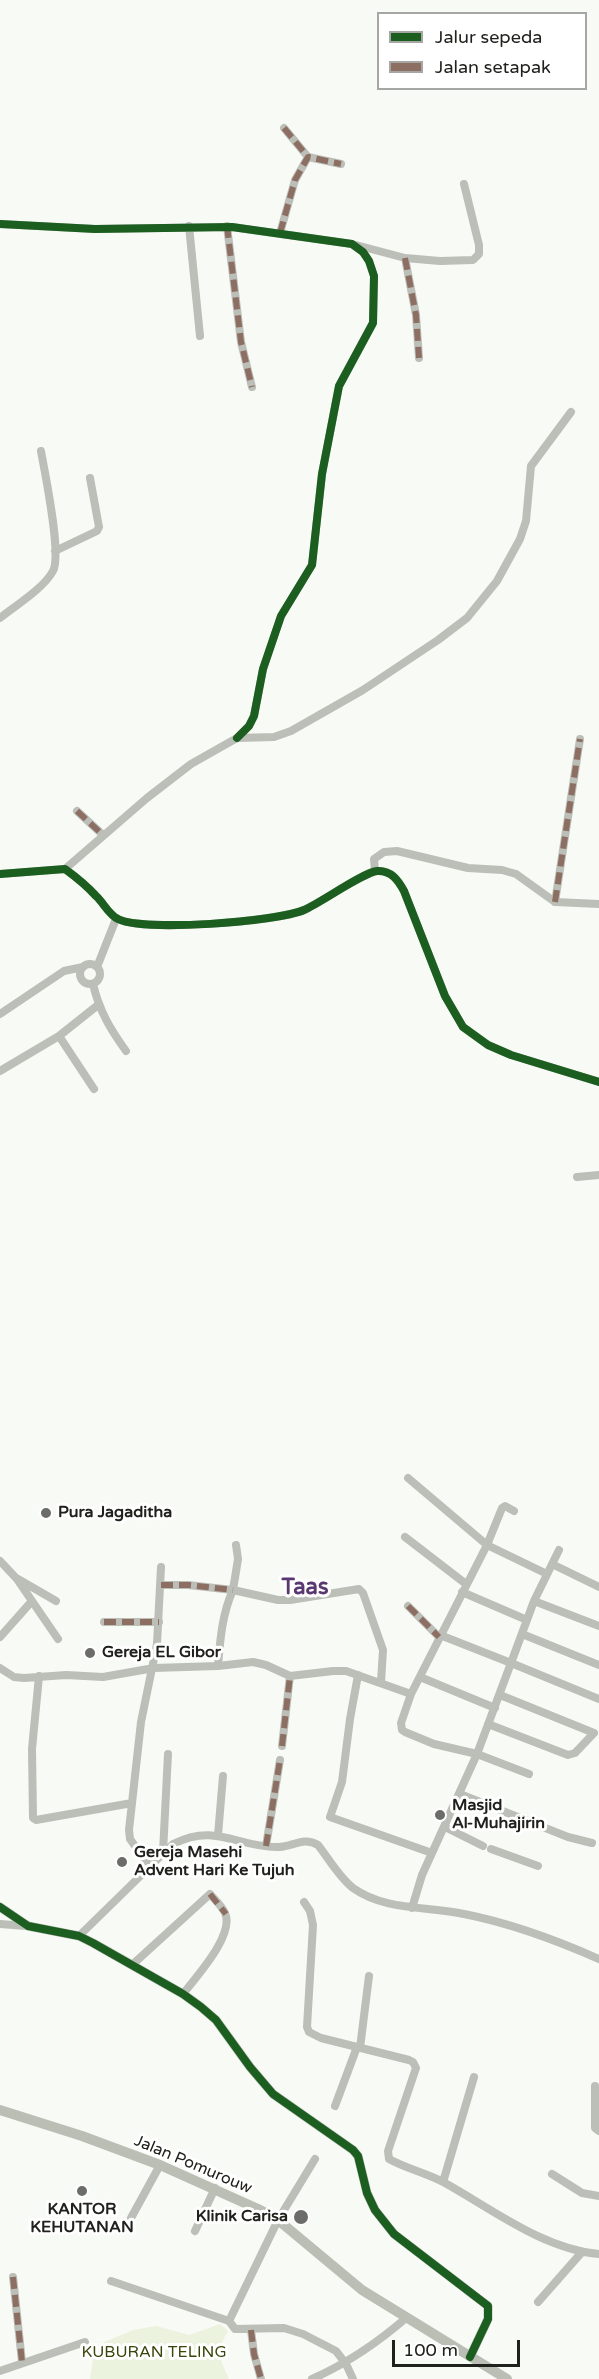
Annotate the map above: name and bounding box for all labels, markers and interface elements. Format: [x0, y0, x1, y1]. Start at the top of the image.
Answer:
legend [377, 12, 587, 90]
text: Jalur sepeda [435, 26, 542, 48]
text: Jalan setapak [435, 56, 551, 78]
place label: Pura Jagaditha [58, 1503, 172, 1523]
marker: Pura Jagaditha [39, 1506, 53, 1520]
district label: Taas [282, 1575, 328, 1601]
place label: Gereja EL Gibor [102, 1643, 221, 1663]
marker: Gereja EL Gibor [83, 1646, 97, 1660]
place label: Masjid Al-Muhajirin [452, 1796, 545, 1834]
marker: Masjid Al-Muhajirin [433, 1808, 447, 1822]
place label: Gereja Masehi Advent Hari Ke Tujuh [134, 1843, 294, 1881]
marker: Gereja Masehi Advent Hari Ke Tujuh [115, 1855, 129, 1869]
street label: Jalan Pomurouw [131, 2132, 255, 2198]
marker: KANTOR KEHUTANAN [75, 2184, 89, 2198]
place label: KANTOR KEHUTANAN [30, 2200, 134, 2238]
place label: Klinik Carisa [196, 2207, 288, 2227]
marker: Klinik Carisa [292, 2208, 310, 2226]
scale bar [395, 2328, 522, 2366]
text: 100 m [403, 2339, 458, 2361]
park label: KUBURAN TELING [81, 2343, 227, 2363]

